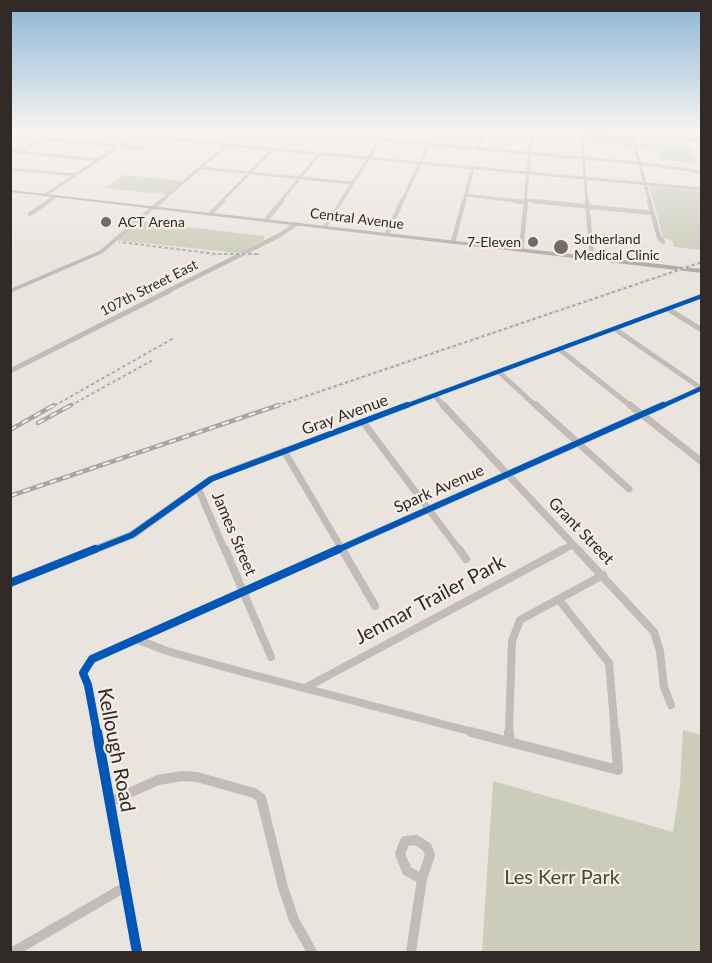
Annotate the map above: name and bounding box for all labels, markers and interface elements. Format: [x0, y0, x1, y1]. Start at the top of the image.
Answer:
street label: Central Avenue [309, 205, 405, 233]
place label: ACT Arena [118, 214, 185, 230]
marker: ACT Arena [99, 215, 113, 229]
place label: Sutherland Medical Clinic [574, 231, 660, 264]
place label: 7-Eleven [467, 234, 521, 250]
marker: 7-Eleven [526, 235, 540, 249]
marker: Sutherland Medical Clinic [552, 238, 570, 256]
street label: 107th Street East [97, 256, 201, 320]
street label: Gray Avenue [299, 391, 391, 439]
street label: Spark Avenue [391, 461, 487, 517]
street label: James Street [208, 489, 260, 579]
street label: Grant Street [544, 493, 618, 569]
street label: Jenmar Trailer Park [351, 550, 509, 650]
street label: Kellough Road [92, 686, 140, 814]
park label: Les Kerr Park [504, 866, 620, 890]

